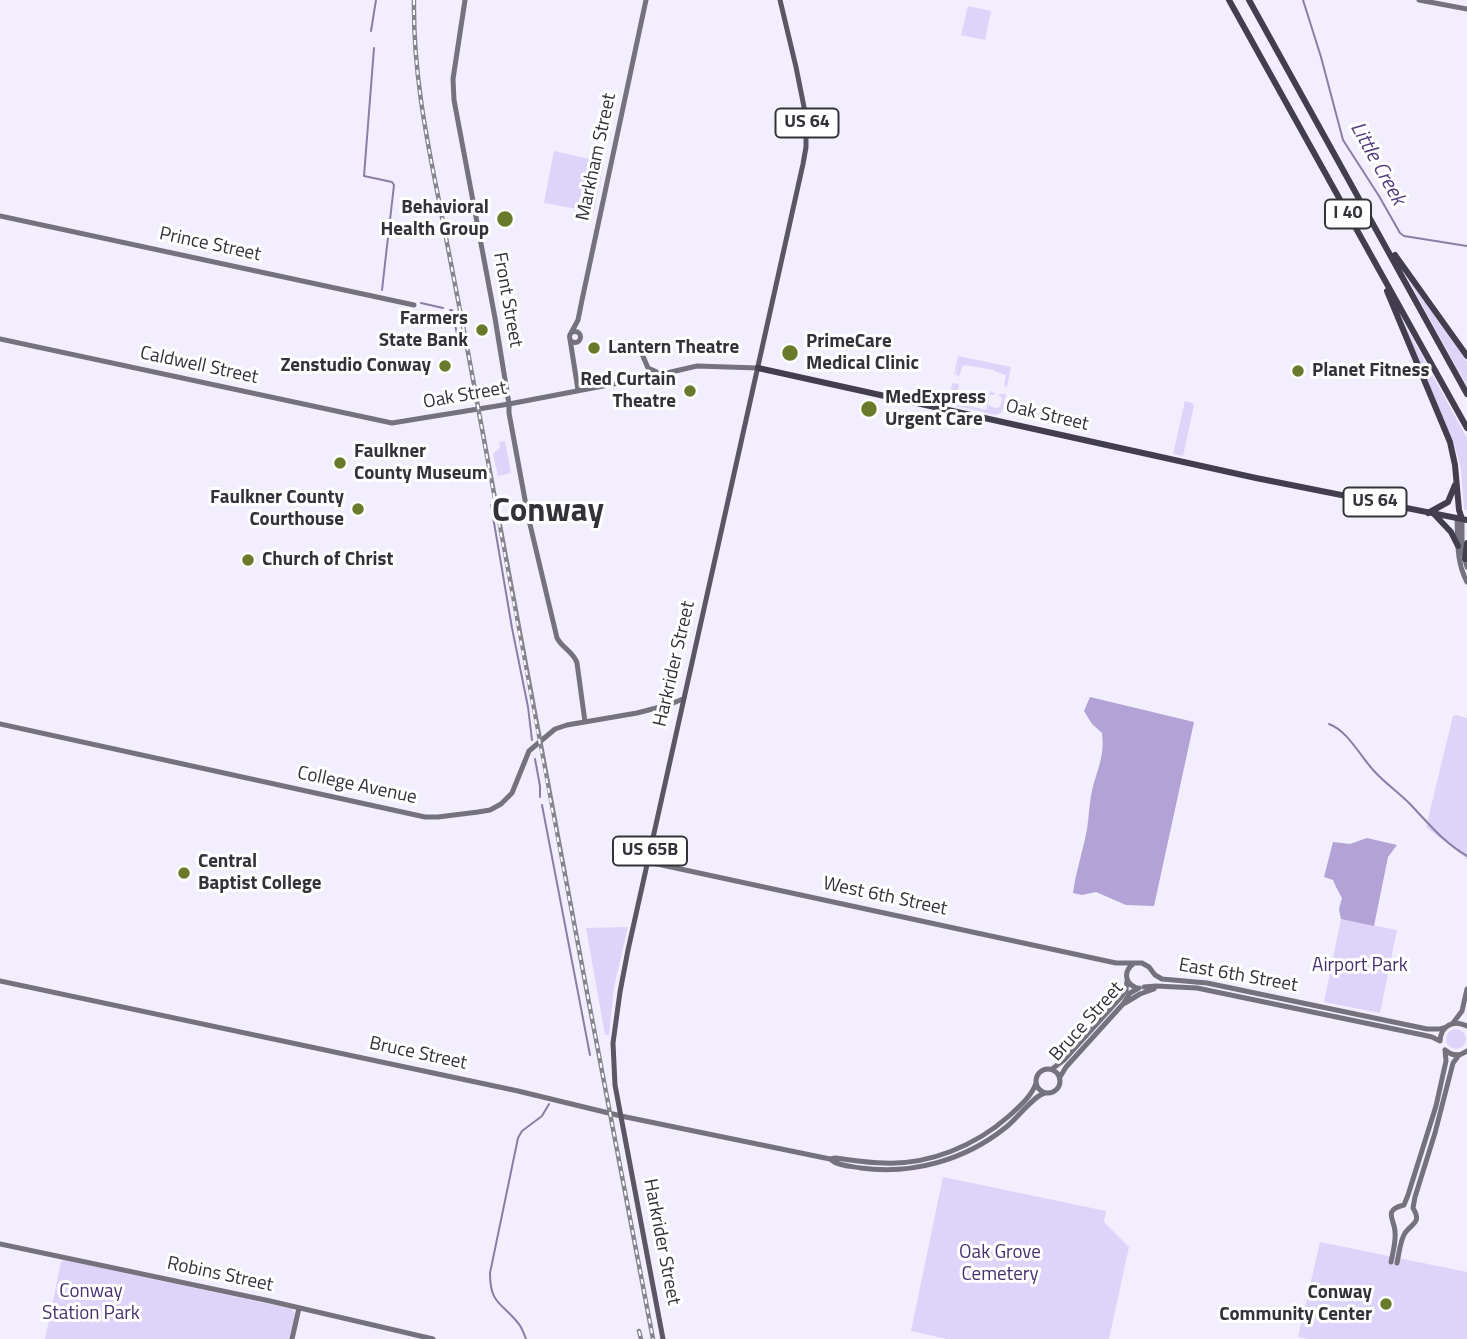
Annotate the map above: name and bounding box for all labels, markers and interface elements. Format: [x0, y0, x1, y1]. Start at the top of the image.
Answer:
street label: Markham Street [572, 91, 622, 223]
road number: US 64 [776, 109, 838, 138]
water label: Little Creek [1344, 118, 1410, 210]
place label: Behavioral Health Group [380, 197, 489, 241]
road number: I 40 [1325, 200, 1371, 229]
marker: Behavioral Health Group [495, 209, 515, 229]
street label: Prince Street [157, 223, 263, 267]
street label: Front Street [487, 251, 527, 349]
place label: Farmers State Bank [379, 308, 468, 352]
marker: Farmers State Bank [474, 322, 490, 338]
place label: PrimeCare Medical Clinic [806, 331, 919, 375]
place label: Lantern Theatre [608, 337, 739, 359]
marker: Lantern Theatre [586, 340, 602, 356]
street label: Caldwell Street [138, 342, 260, 390]
marker: PrimeCare Medical Clinic [780, 343, 800, 363]
place label: Zenstudio Conway [280, 355, 431, 377]
marker: Zenstudio Conway [437, 358, 453, 374]
place label: Planet Fitness [1312, 360, 1429, 382]
marker: Planet Fitness [1290, 363, 1306, 379]
place label: Red Curtain Theatre [580, 369, 676, 413]
street label: Oak Street [421, 377, 509, 415]
marker: Red Curtain Theatre [682, 383, 698, 399]
place label: MedExpress Urgent Care [885, 387, 986, 431]
street label: Oak Street [1003, 395, 1091, 437]
marker: MedExpress Urgent Care [859, 399, 879, 419]
place label: Faulkner County Museum [354, 441, 488, 485]
marker: Faulkner County Museum [332, 455, 348, 471]
place label: Faulkner County Courthouse [210, 487, 344, 531]
road number: US 64 [1344, 488, 1406, 516]
district label: Conway [492, 493, 604, 533]
marker: Faulkner County Courthouse [350, 501, 366, 517]
place label: Church of Christ [262, 549, 393, 571]
marker: Church of Christ [240, 552, 256, 568]
street label: Harkrider Street [649, 599, 701, 729]
street label: College Avenue [295, 762, 419, 810]
road number: US 65B [613, 836, 687, 866]
place label: Central Baptist College [198, 851, 322, 895]
marker: Central Baptist College [176, 865, 192, 881]
street label: West 6th Street [821, 873, 949, 921]
street label: East 6th Street [1177, 954, 1299, 998]
park label: Airport Park [1312, 955, 1408, 977]
street label: Bruce Street [1045, 977, 1129, 1067]
street label: Bruce Street [367, 1033, 469, 1075]
street label: Harkrider Street [638, 1177, 684, 1307]
park label: Oak Grove Cemetery [959, 1242, 1041, 1286]
street label: Robins Street [165, 1253, 275, 1297]
park label: Conway Station Park [42, 1281, 140, 1325]
place label: Conway Community Center [1219, 1282, 1372, 1326]
marker: Conway Community Center [1378, 1296, 1394, 1312]

